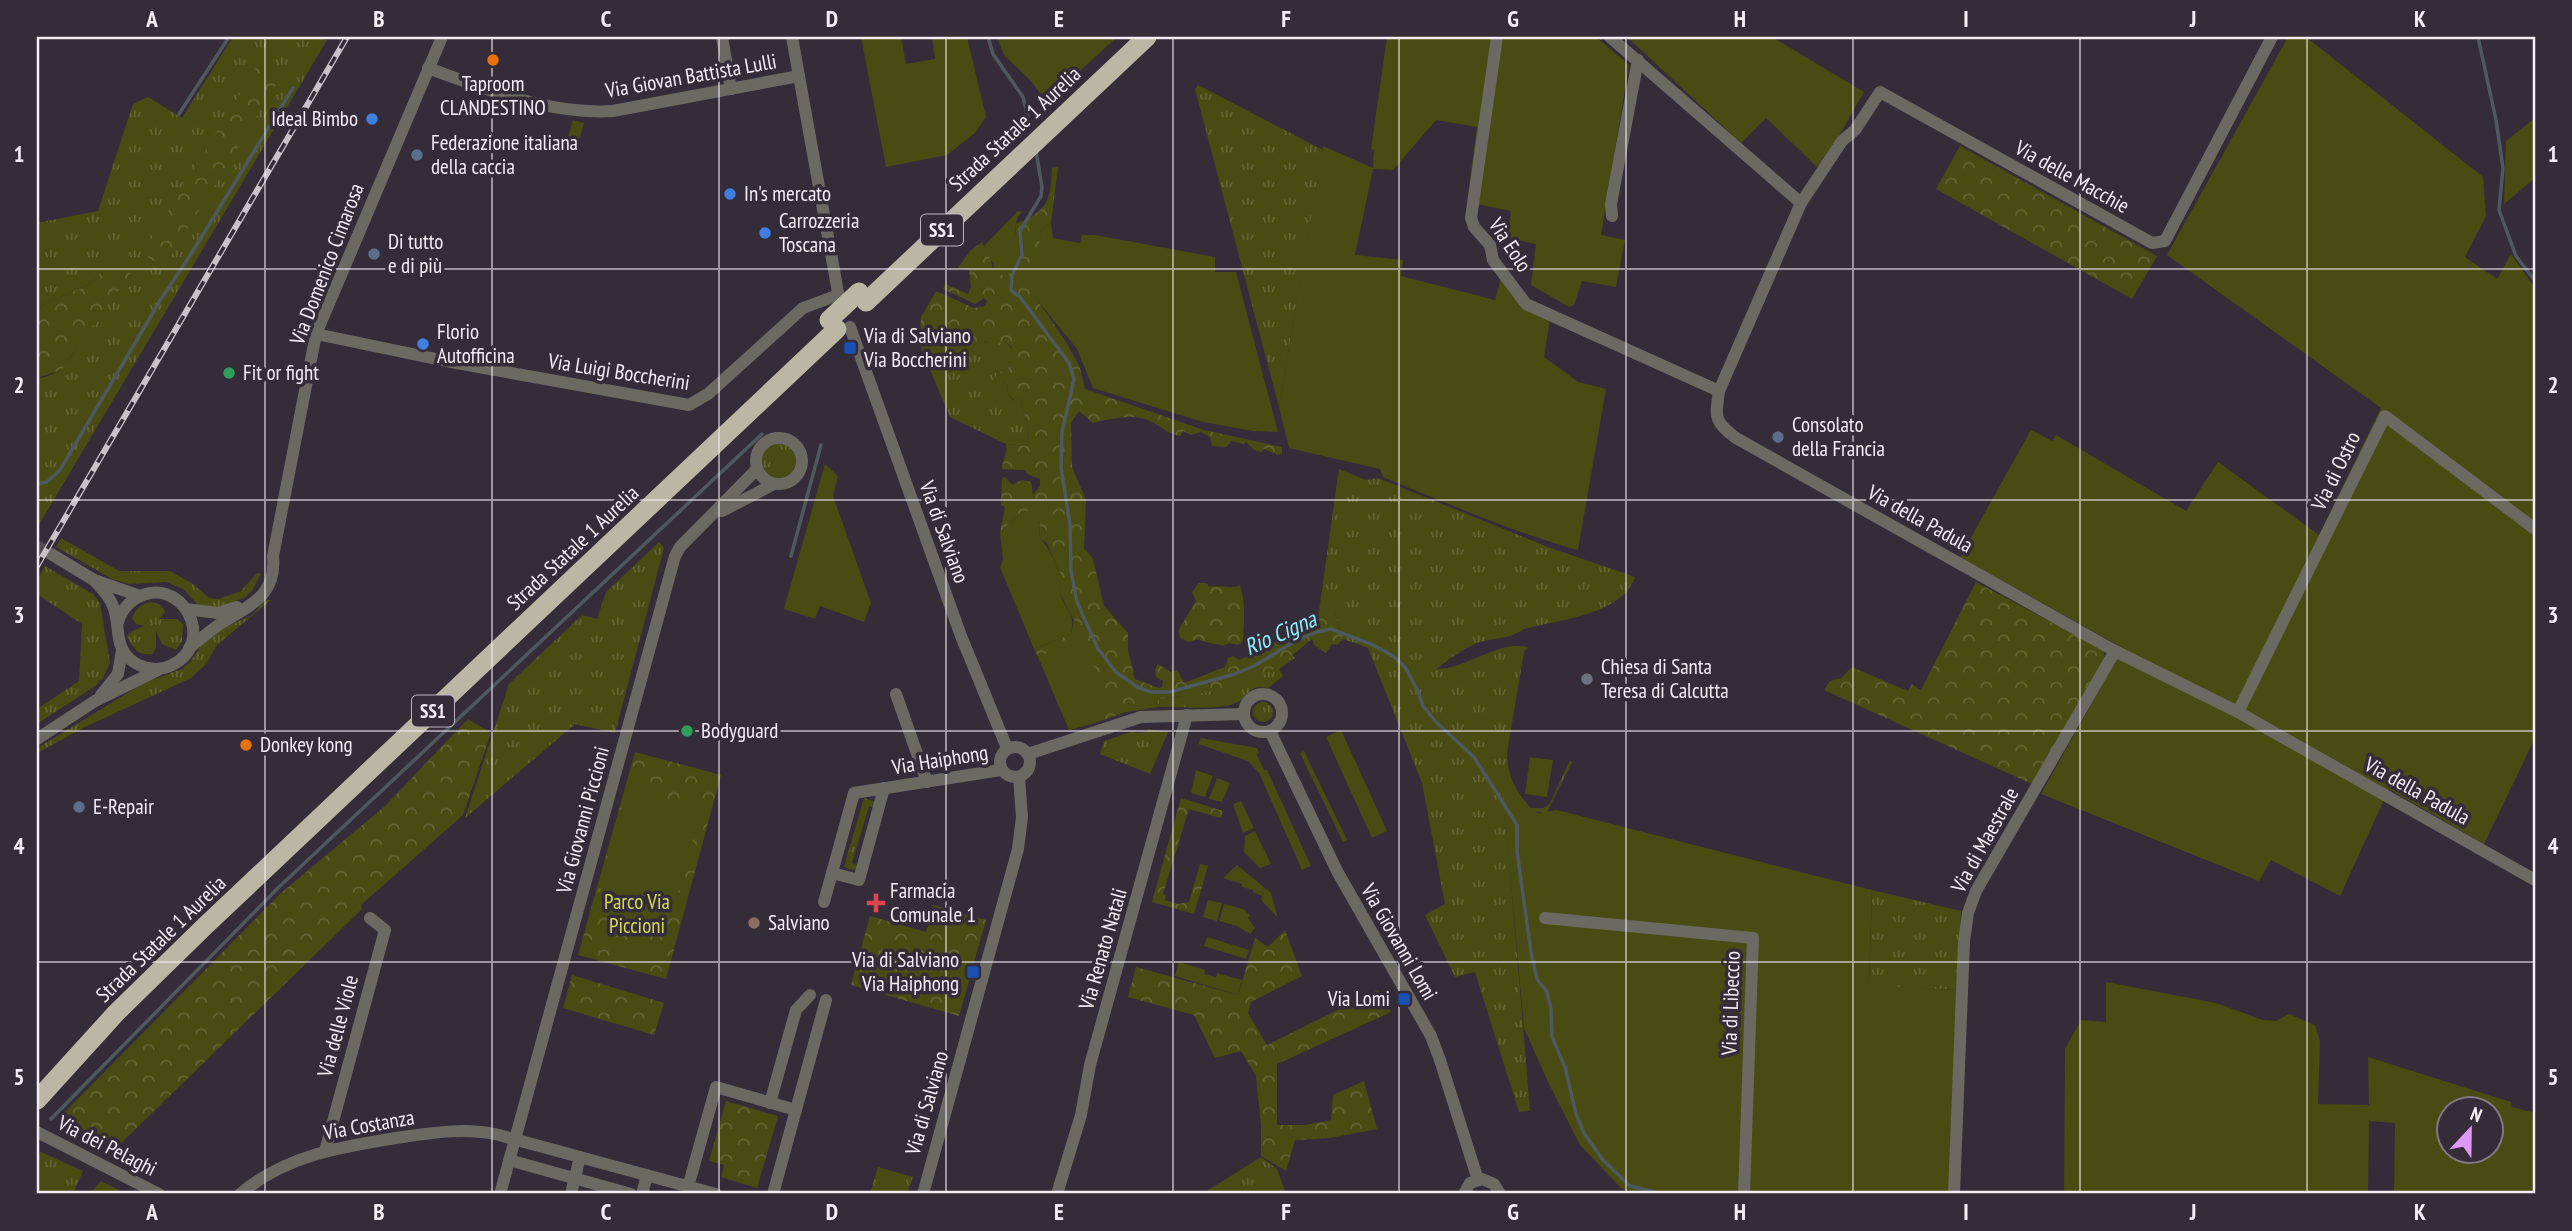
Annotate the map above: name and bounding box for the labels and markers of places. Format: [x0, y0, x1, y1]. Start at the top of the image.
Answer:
marker: Taproom CLANDESTINO [485, 52, 501, 68]
place label: Taproom CLANDESTINO [440, 70, 546, 121]
place label: Ideal Bimbo [271, 105, 358, 132]
marker: Ideal Bimbo [364, 111, 380, 127]
place label: Federazione italiana della caccia [431, 129, 578, 180]
marker: Federazione italiana della caccia [409, 147, 425, 163]
place label: In's mercato [744, 180, 831, 207]
marker: In's mercato [722, 186, 738, 202]
place label: Carrozzeria Toscana [779, 207, 859, 258]
marker: Carrozzeria Toscana [757, 225, 773, 241]
place label: Di tutto e di più [388, 228, 443, 279]
marker: Di tutto e di più [366, 246, 382, 262]
place label: Florio Autofficina [437, 318, 515, 369]
place label: Via di Salviano Via Boccherini [863, 322, 971, 373]
marker: Florio Autofficina [415, 336, 431, 352]
marker: Via di Salviano Via Boccherini [842, 340, 858, 356]
place label: Fit or fight [243, 359, 319, 386]
marker: Fit or fight [221, 365, 237, 381]
place label: Consolato della Francia [1792, 411, 1885, 462]
marker: Consolato della Francia [1770, 429, 1786, 445]
place label: Chiesa di Santa Teresa di Calcutta [1601, 653, 1729, 704]
marker: Chiesa di Santa Teresa di Calcutta [1579, 671, 1595, 687]
place label: Bodyguard [701, 717, 778, 744]
marker: Bodyguard [679, 723, 695, 739]
place label: Donkey kong [260, 731, 353, 758]
marker: Donkey kong [238, 737, 254, 753]
place label: E-Repair [93, 793, 154, 820]
marker: E-Repair [71, 799, 87, 815]
place label: Farmacia Comunale 1 [890, 877, 976, 928]
marker: Farmacia Comunale 1 [868, 895, 884, 911]
place label: Salviano [768, 909, 830, 936]
marker: Salviano [746, 915, 762, 931]
place label: Via di Salviano Via Haiphong [851, 946, 959, 997]
marker: Via di Salviano Via Haiphong [965, 964, 981, 980]
place label: Via Lomi [1327, 985, 1390, 1012]
marker: Via Lomi [1396, 991, 1412, 1007]

